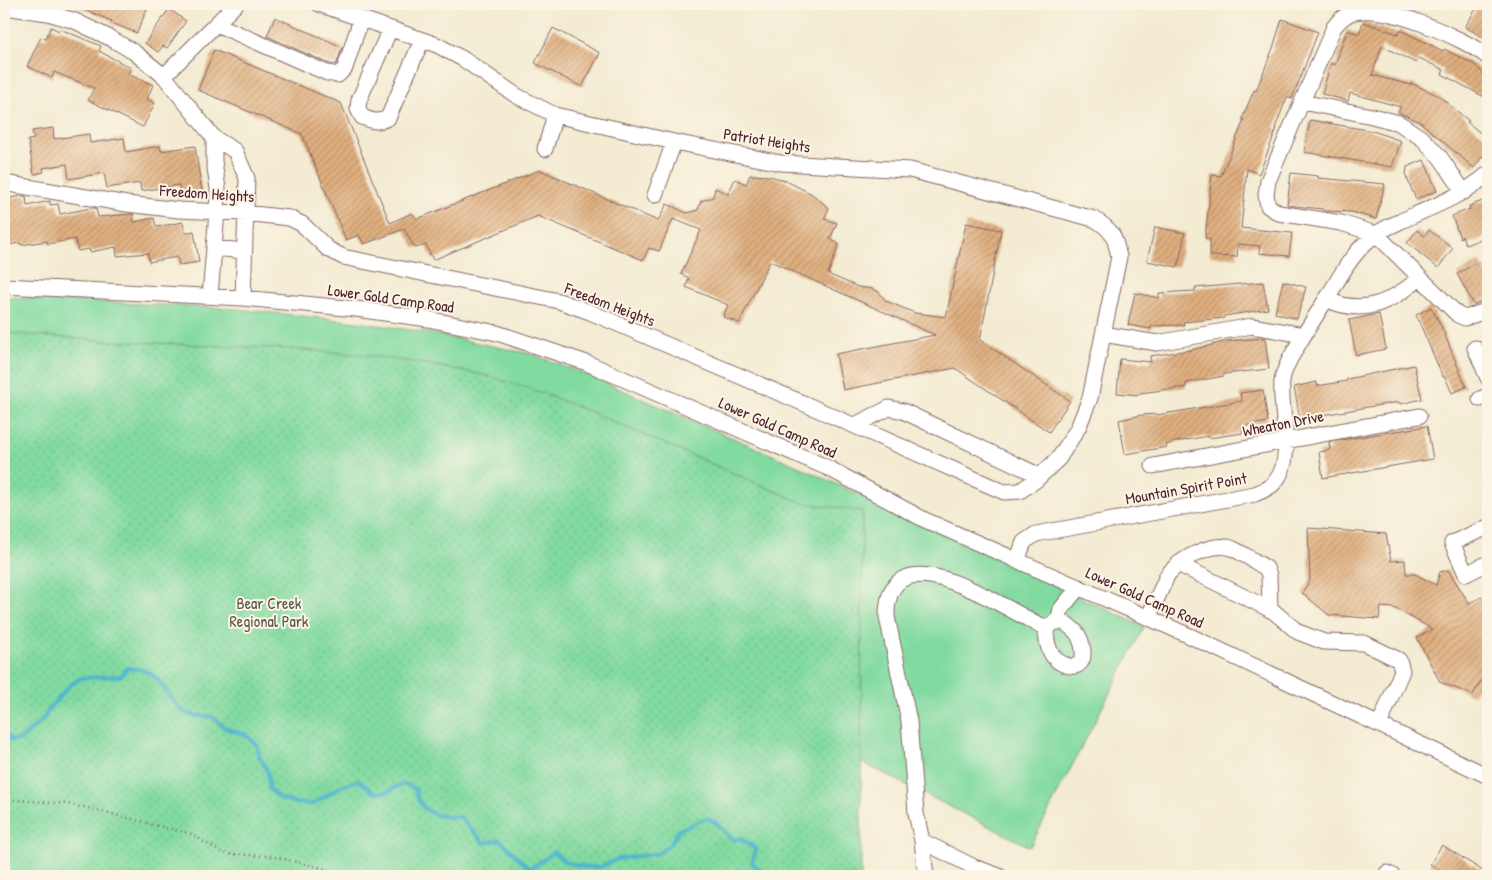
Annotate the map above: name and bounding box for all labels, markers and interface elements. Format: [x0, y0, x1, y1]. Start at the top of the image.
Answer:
street label: Patriot Heights [722, 122, 812, 158]
street label: Freedom Heights [158, 179, 255, 207]
street label: Freedom Heights [561, 276, 658, 331]
street label: Lower Gold Camp Road [327, 278, 455, 318]
street label: Lower Gold Camp Road [716, 391, 840, 463]
street label: Wheaton Drive [1241, 404, 1326, 442]
street label: Mountain Spirit Point [1124, 466, 1249, 510]
street label: Lower Gold Camp Road [1083, 561, 1207, 633]
park label: Bear Creek Regional Park [230, 592, 309, 632]

